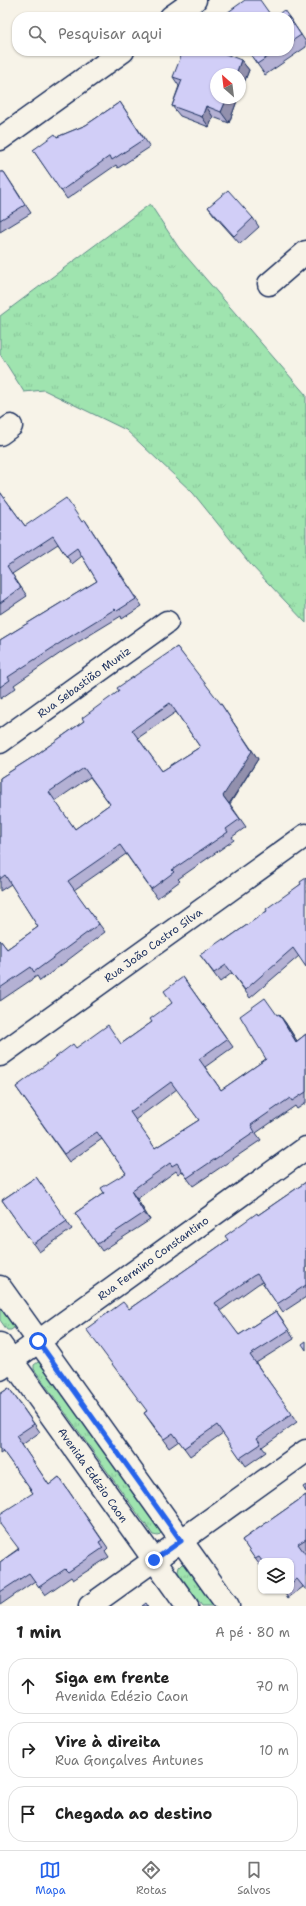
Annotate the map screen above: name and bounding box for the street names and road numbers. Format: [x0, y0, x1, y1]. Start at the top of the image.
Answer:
street label: Rua Sebastião Muniz [34, 643, 134, 721]
street label: Rua João Castro Silva [101, 905, 205, 986]
street label: Rua Fermino Constantino [95, 1213, 212, 1304]
street label: Avenida Edézio Caon [54, 1425, 131, 1526]

